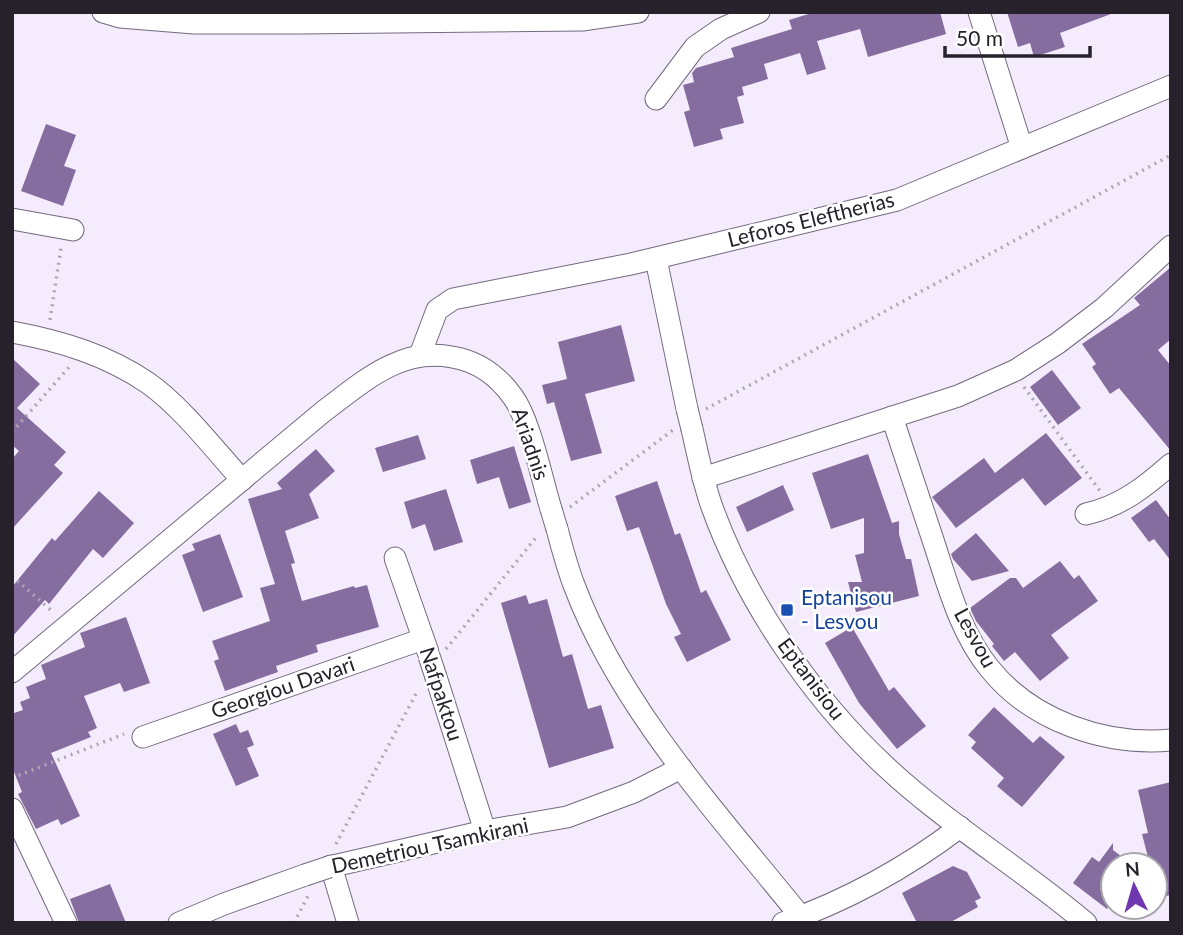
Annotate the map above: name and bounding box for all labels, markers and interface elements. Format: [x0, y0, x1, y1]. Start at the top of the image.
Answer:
scale bar [945, 14, 1090, 58]
text: 50 m [956, 25, 1003, 50]
street label: Leforos Eleftherias [725, 186, 897, 251]
street label: Ariadnis [507, 404, 555, 483]
place label: Eptanisou - Lesvou [801, 584, 892, 633]
marker: Eptanisou - Lesvou [779, 602, 795, 618]
street label: Lesvou [950, 603, 1003, 671]
street label: Eptanisiou [773, 632, 851, 724]
street label: Nafpaktou [416, 643, 469, 744]
street label: Georgiou Davari [207, 650, 358, 723]
street label: Demetriou Tsamkirani [329, 811, 531, 878]
north arrow [1099, 851, 1169, 921]
text: N [1124, 856, 1141, 881]

